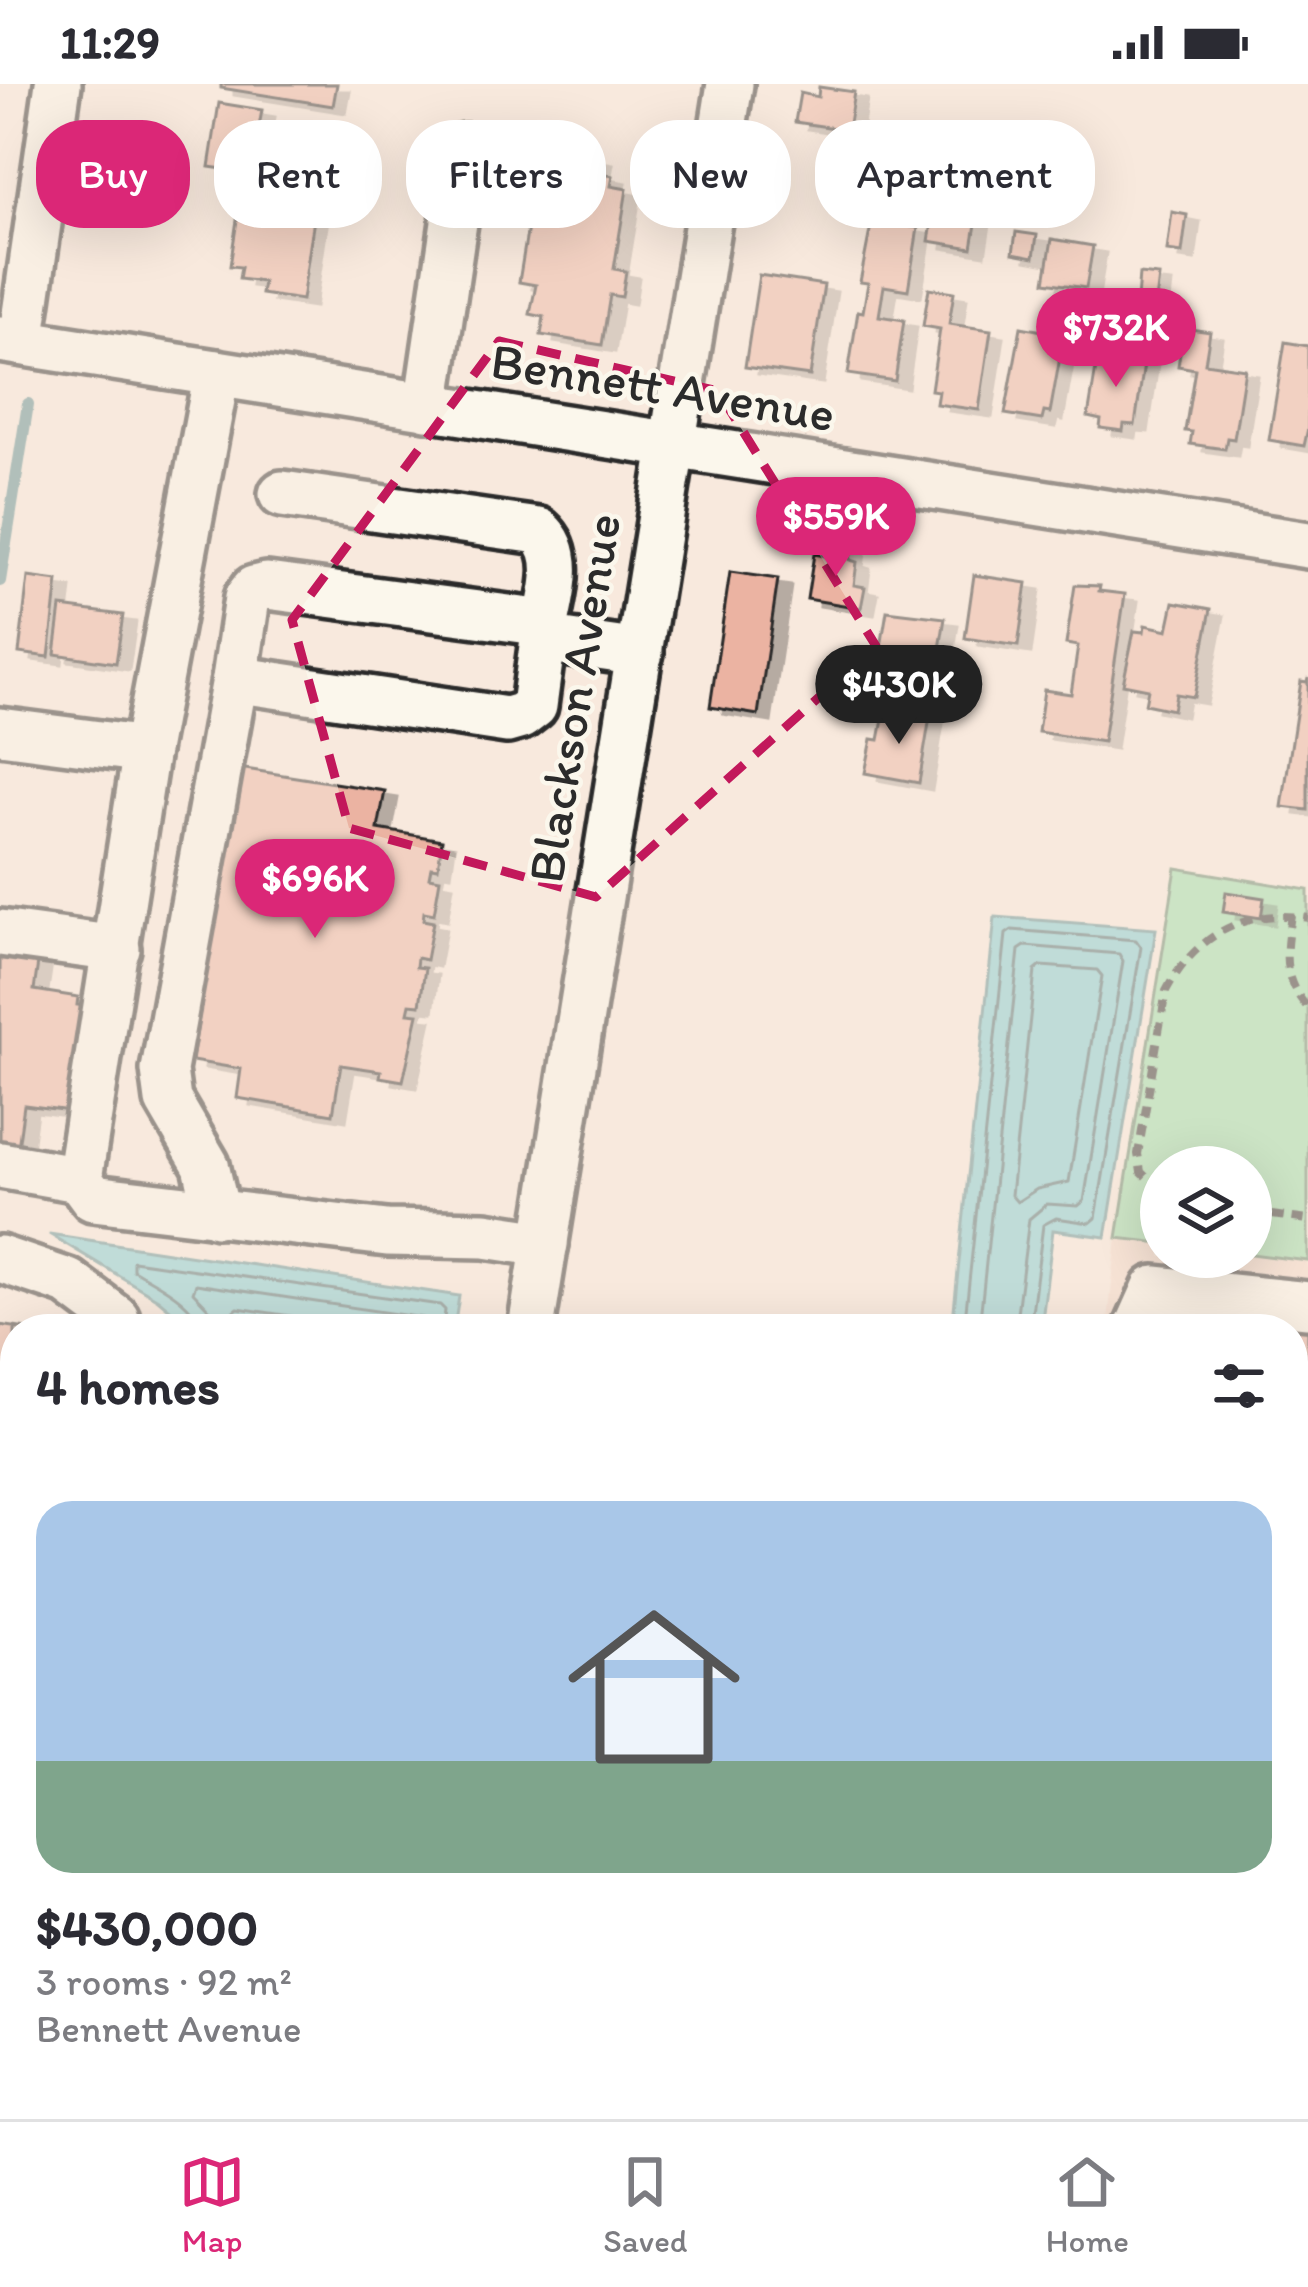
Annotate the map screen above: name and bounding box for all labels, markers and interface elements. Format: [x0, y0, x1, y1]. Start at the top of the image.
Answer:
text: 11:29 [60, 15, 160, 69]
chip: Buy [36, 120, 190, 228]
chip: Rent [214, 120, 382, 228]
chip: Filters [406, 120, 606, 228]
chip: New [630, 120, 791, 228]
chip: Apartment [815, 120, 1095, 228]
pin: $732K [1032, 288, 1200, 390]
text: $732K [1063, 303, 1169, 350]
street label: Bennett Avenue [487, 330, 839, 444]
pin: $559K [752, 477, 920, 579]
text: $559K [783, 492, 889, 539]
street label: Blackson Avenue [515, 509, 633, 887]
pin: $430K [815, 645, 983, 747]
text: $430K [842, 660, 956, 707]
pin: $696K [231, 839, 399, 941]
text: $696K [262, 854, 368, 901]
map controls [1140, 1146, 1272, 1278]
button: layers [1140, 1146, 1272, 1278]
icon: filters [1206, 1353, 1272, 1419]
text: 4 homes [36, 1356, 220, 1417]
icon: home [546, 1579, 762, 1795]
text: $430,000 [36, 1897, 258, 1958]
text: 3 rooms · 92 m² [36, 1958, 292, 2005]
text: Bennett Avenue [36, 2005, 302, 2052]
tab: Map [179, 2149, 245, 2260]
tab: Saved [603, 2149, 687, 2260]
tab: Home [1046, 2149, 1129, 2260]

